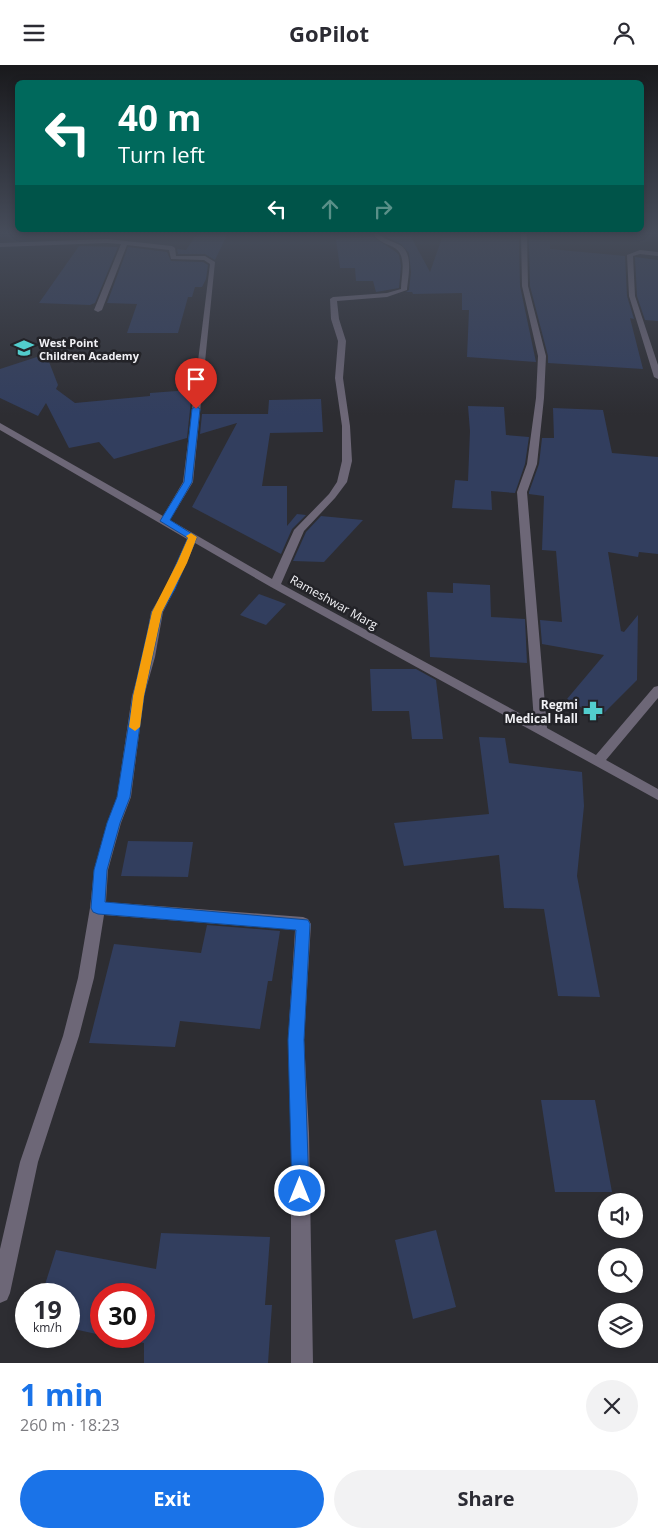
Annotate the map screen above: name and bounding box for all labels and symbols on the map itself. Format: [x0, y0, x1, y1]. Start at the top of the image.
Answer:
place label: West Point Children Academy [39, 335, 140, 363]
school or university icon: West Point Children Academy [13, 337, 35, 359]
pin [175, 358, 217, 409]
street label: Rameshwar Marg [287, 571, 381, 633]
place label: Regmi Medical Hall [504, 696, 578, 727]
pharmacy icon: Regmi Medical Hall [582, 700, 604, 722]
position arrow [273, 1164, 325, 1216]
speed limit sign: 30 [90, 1283, 155, 1348]

